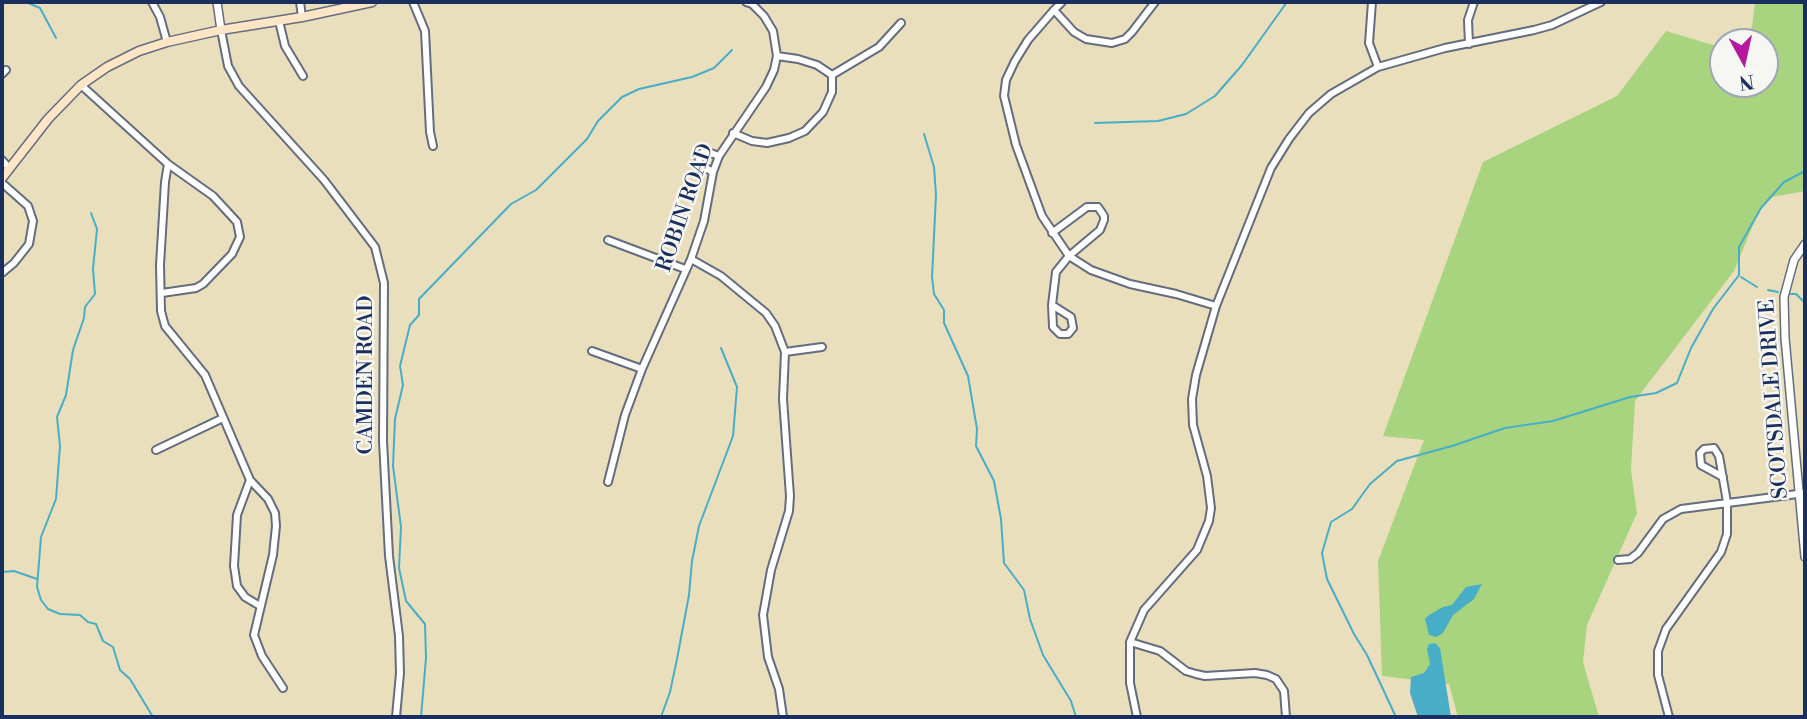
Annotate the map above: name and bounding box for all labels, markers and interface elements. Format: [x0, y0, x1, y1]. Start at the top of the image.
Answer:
north arrow [1709, 28, 1779, 98]
text: N [1738, 69, 1756, 95]
street label: ROBIN ROAD [652, 141, 720, 275]
street label: CAMDEN ROAD [354, 295, 380, 455]
street label: SCOTSDALE DRIVE [1755, 298, 1795, 500]

